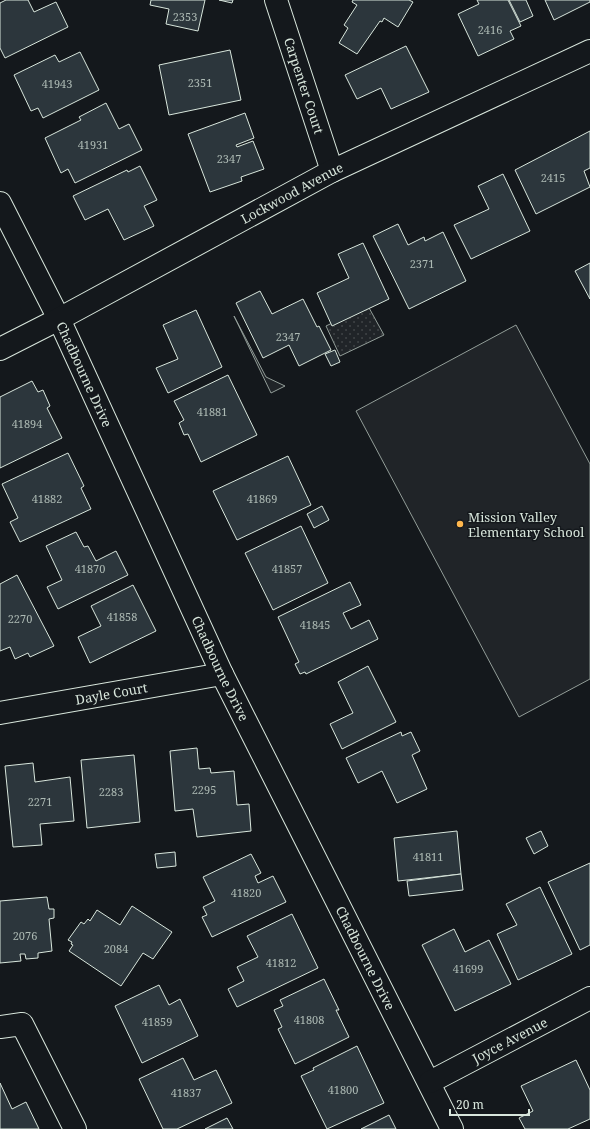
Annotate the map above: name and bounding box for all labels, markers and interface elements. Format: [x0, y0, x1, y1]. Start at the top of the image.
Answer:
house number: 2353 [173, 9, 197, 24]
house number: 2416 [478, 22, 502, 37]
street label: Carpenter Court [280, 35, 328, 136]
house number: 2351 [188, 75, 212, 90]
house number: 41943 [42, 76, 72, 91]
house number: 41931 [78, 137, 108, 152]
house number: 2347 [217, 151, 241, 166]
street label: Lockwood Avenue [237, 158, 346, 228]
house number: 2415 [541, 170, 565, 185]
house number: 2371 [410, 256, 434, 271]
street label: Chadbourne Drive [52, 319, 116, 430]
house number: 2347 [276, 329, 300, 344]
house number: 41881 [197, 404, 227, 419]
house number: 41894 [12, 416, 42, 431]
house number: 41882 [32, 491, 62, 506]
house number: 41869 [247, 491, 277, 506]
place label: Mission Valley Elementary School [468, 508, 584, 541]
marker: Mission Valley Elementary School [455, 519, 465, 529]
house number: 41870 [75, 561, 105, 576]
house number: 41857 [272, 561, 302, 576]
house number: 41858 [107, 609, 137, 624]
house number: 2270 [8, 611, 32, 626]
street label: Chadbourne Drive [188, 613, 253, 724]
house number: 41845 [300, 617, 330, 632]
street label: Dayle Court [74, 678, 149, 709]
house number: 2295 [192, 782, 216, 797]
house number: 2283 [99, 784, 123, 799]
house number: 2271 [28, 794, 52, 809]
house number: 41811 [413, 849, 443, 864]
house number: 41820 [231, 885, 261, 900]
street label: Chadbourne Drive [332, 903, 399, 1013]
house number: 2076 [13, 928, 37, 943]
house number: 2084 [104, 941, 128, 956]
house number: 41812 [266, 955, 296, 970]
house number: 41699 [453, 961, 483, 976]
house number: 41808 [294, 1012, 324, 1027]
street label: Joyce Avenue [468, 1013, 550, 1068]
house number: 41859 [142, 1014, 172, 1029]
house number: 41800 [328, 1082, 358, 1097]
house number: 41837 [171, 1085, 201, 1100]
scale bar [450, 1091, 529, 1117]
text: 20 m [456, 1096, 484, 1113]

